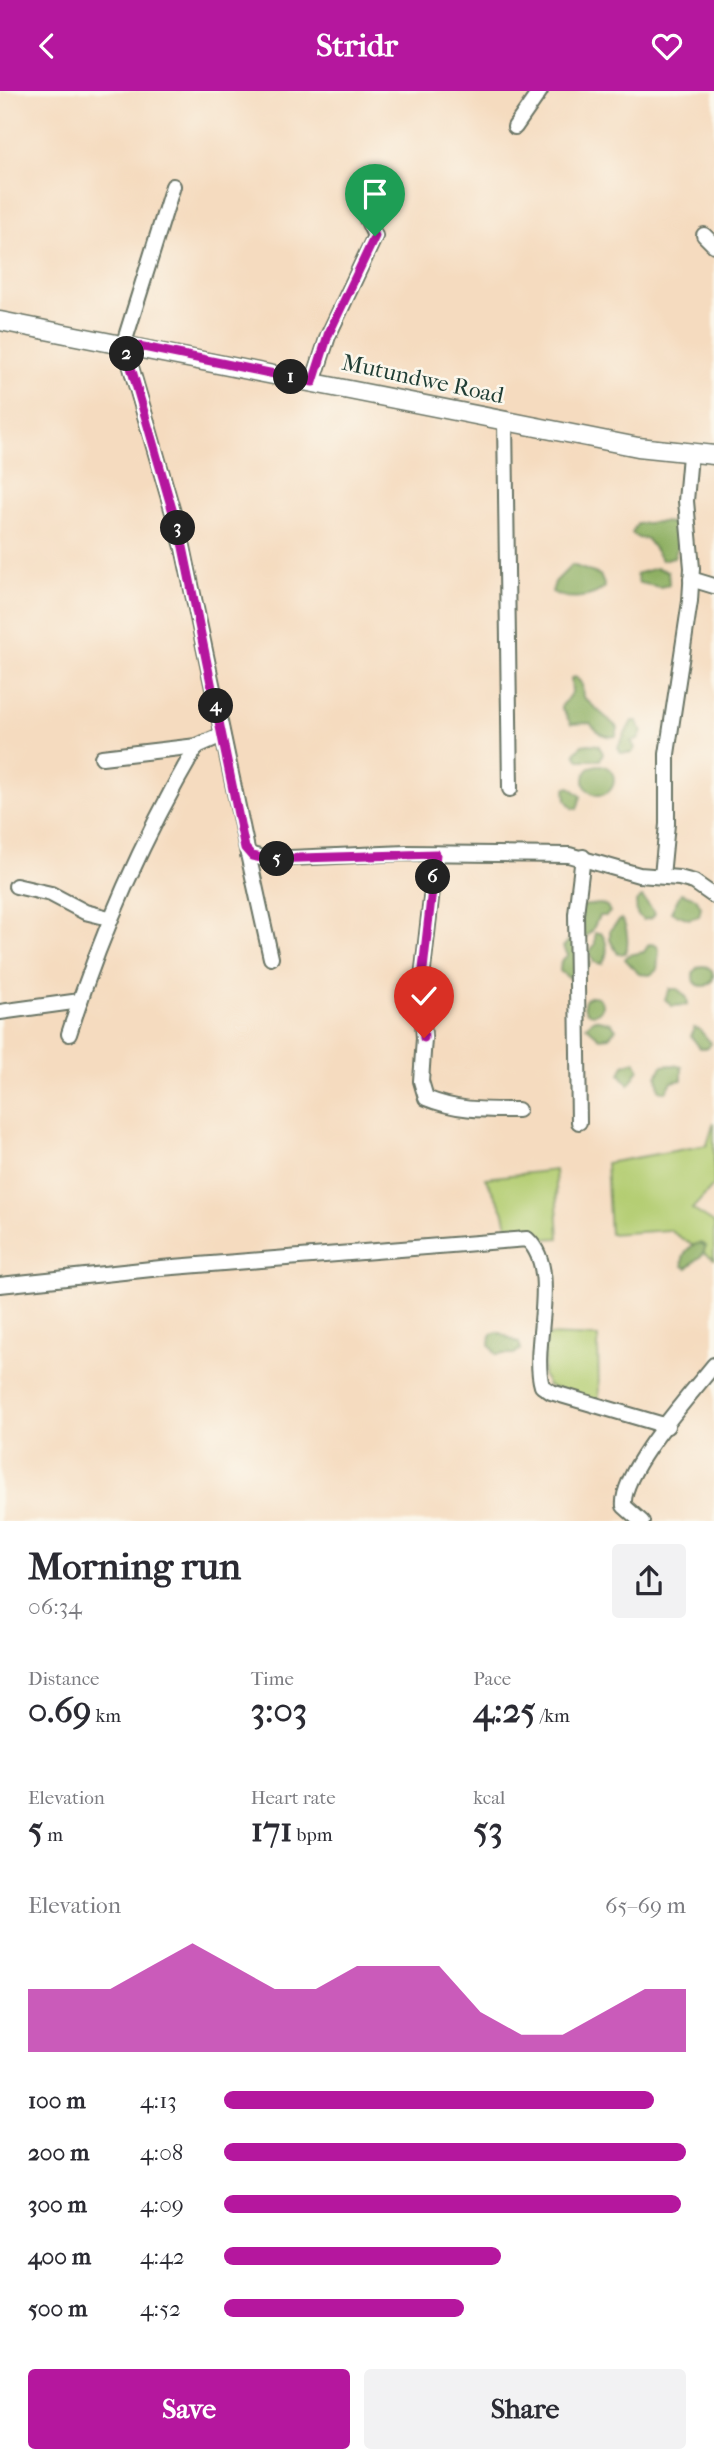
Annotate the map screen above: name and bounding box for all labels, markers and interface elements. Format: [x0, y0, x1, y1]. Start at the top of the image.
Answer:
icon: back [28, 27, 66, 65]
text: Stridr [316, 27, 398, 64]
icon: heart [648, 27, 686, 65]
pin [345, 164, 405, 236]
icon: arrive [356, 175, 394, 213]
pin: 2 [110, 337, 144, 371]
text: 2 [122, 342, 131, 364]
street label: Mutundwe Road [340, 349, 507, 409]
pin: 1 [274, 359, 308, 395]
text: 1 [287, 365, 294, 387]
pin: 3 [160, 511, 196, 545]
text: 3 [174, 516, 181, 538]
pin: 4 [198, 689, 234, 723]
text: 4 [210, 694, 221, 716]
pin: 5 [260, 841, 294, 877]
text: 5 [272, 847, 281, 869]
pin: 6 [416, 859, 450, 895]
text: 6 [427, 865, 438, 887]
pin [394, 966, 454, 1038]
icon: check [405, 977, 443, 1015]
text: Morning run [28, 1544, 241, 1589]
button: share [612, 1544, 686, 1618]
text: 06:34 [28, 1593, 82, 1620]
text: Distance [28, 1668, 99, 1690]
text: Time [251, 1668, 294, 1690]
text: Pace [473, 1668, 511, 1690]
text: 0.69 [28, 1690, 91, 1731]
text: 3:03 [251, 1690, 307, 1731]
text: 4:25 [473, 1690, 536, 1731]
text: km [91, 1705, 121, 1727]
text: /km [536, 1705, 570, 1727]
text: Elevation [28, 1787, 105, 1809]
text: Heart rate [251, 1787, 336, 1809]
text: kcal [473, 1787, 505, 1809]
text: 5 [28, 1809, 43, 1850]
text: 171 [251, 1809, 293, 1850]
text: 53 [473, 1809, 503, 1850]
text: m [43, 1824, 63, 1846]
text: bpm [293, 1824, 333, 1846]
text: Elevation [28, 1892, 121, 1919]
text: 65–69 m [605, 1892, 686, 1919]
text: 100 m [28, 2087, 86, 2114]
text: 4:13 [140, 2087, 177, 2114]
text: 200 m [28, 2139, 89, 2166]
text: 4:08 [140, 2139, 183, 2166]
text: 300 m [28, 2191, 87, 2218]
text: 4:09 [140, 2191, 184, 2218]
text: 400 m [28, 2243, 91, 2270]
text: 4:42 [140, 2243, 185, 2270]
text: 500 m [28, 2295, 87, 2322]
text: 4:52 [140, 2295, 181, 2322]
button: Save [28, 2369, 350, 2449]
button: Share [364, 2369, 686, 2449]

